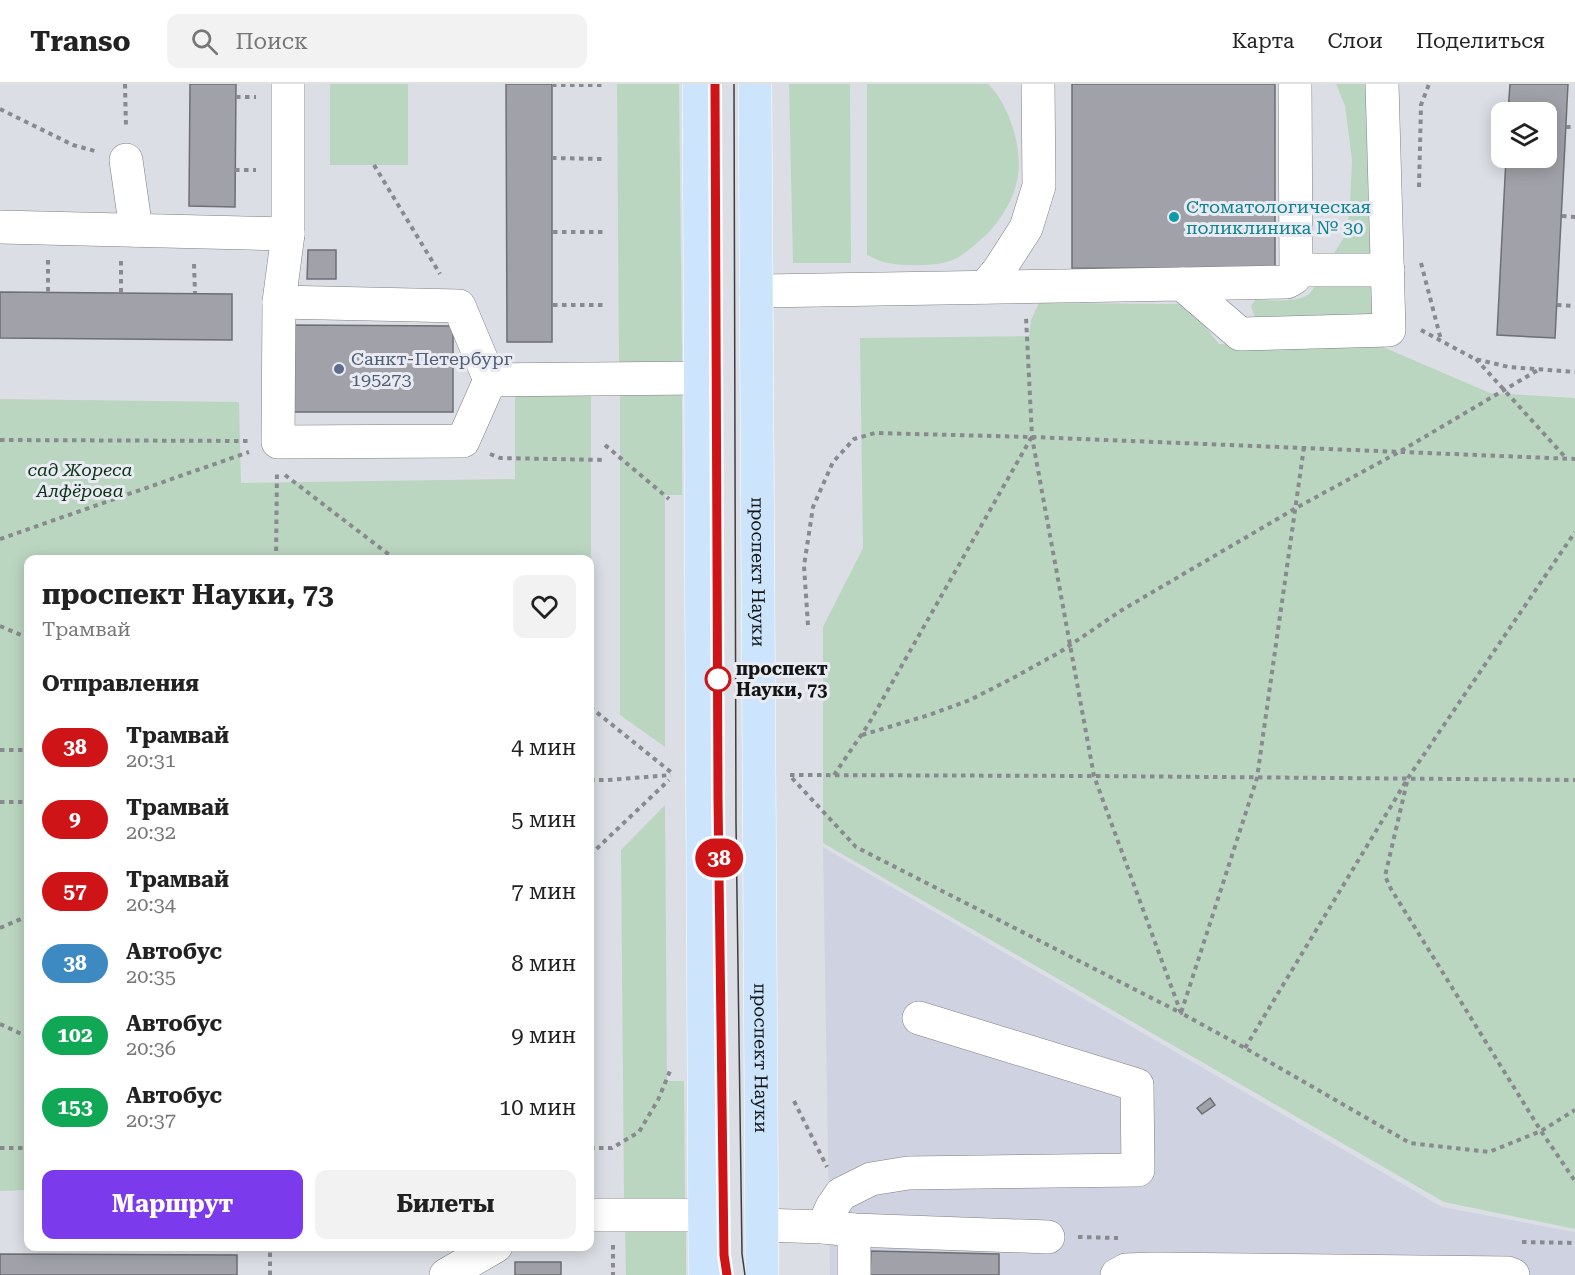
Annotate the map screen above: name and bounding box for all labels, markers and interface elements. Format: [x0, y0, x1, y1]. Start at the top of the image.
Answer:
search box [167, 14, 587, 68]
text: Transo [30, 25, 131, 58]
icon: search [188, 25, 221, 58]
text: Поиск [236, 29, 308, 54]
text: Карта [1232, 29, 1295, 53]
text: Слои [1328, 29, 1383, 53]
text: Поделиться [1416, 29, 1545, 53]
map controls [1491, 102, 1557, 168]
button: layers [1491, 102, 1557, 168]
place label: Стоматологическая поликлиника № 30 [1186, 196, 1371, 238]
marker: Стоматологическая поликлиника № 30 [1167, 210, 1181, 224]
place label: Санкт-Петербург 195273 [351, 348, 513, 390]
marker: Санкт-Петербург 195273 [332, 362, 346, 376]
park label: сад Жореса Алфёрова [28, 459, 133, 501]
street label: проспект Науки [747, 497, 769, 647]
button: heart [513, 575, 576, 638]
text: проспект Науки, 73 [42, 578, 334, 611]
text: Трамвай [42, 617, 131, 641]
place label: проспект Науки, 73 [736, 658, 828, 700]
marker: проспект Науки, 73 [705, 666, 731, 692]
text: Отправления [42, 671, 199, 696]
text: Трамвай [126, 723, 229, 748]
text: 38 [63, 735, 87, 759]
text: 4 мин [511, 735, 576, 760]
text: 20:31 [126, 748, 176, 772]
text: Трамвай [126, 795, 229, 820]
text: 9 [69, 807, 81, 831]
text: 5 мин [511, 807, 576, 832]
text: 20:32 [126, 820, 176, 844]
line badge: 38 [692, 838, 746, 878]
text: 38 [707, 846, 731, 870]
text: Трамвай [126, 867, 229, 892]
text: 57 [63, 879, 87, 903]
text: 7 мин [511, 879, 576, 904]
text: 20:34 [126, 892, 176, 916]
text: Автобус [126, 939, 222, 964]
text: 38 [63, 951, 87, 975]
text: 8 мин [511, 951, 576, 976]
text: 20:35 [126, 964, 176, 988]
street label: проспект Науки [750, 983, 772, 1133]
text: Автобус [126, 1011, 222, 1036]
text: 102 [57, 1023, 93, 1047]
text: 9 мин [511, 1023, 576, 1048]
text: 20:36 [126, 1036, 176, 1060]
text: Автобус [126, 1083, 222, 1108]
text: 153 [57, 1095, 93, 1119]
text: 10 мин [499, 1095, 576, 1120]
text: 20:37 [126, 1108, 176, 1132]
button: Маршрут [42, 1170, 303, 1239]
button: Билеты [315, 1170, 576, 1239]

